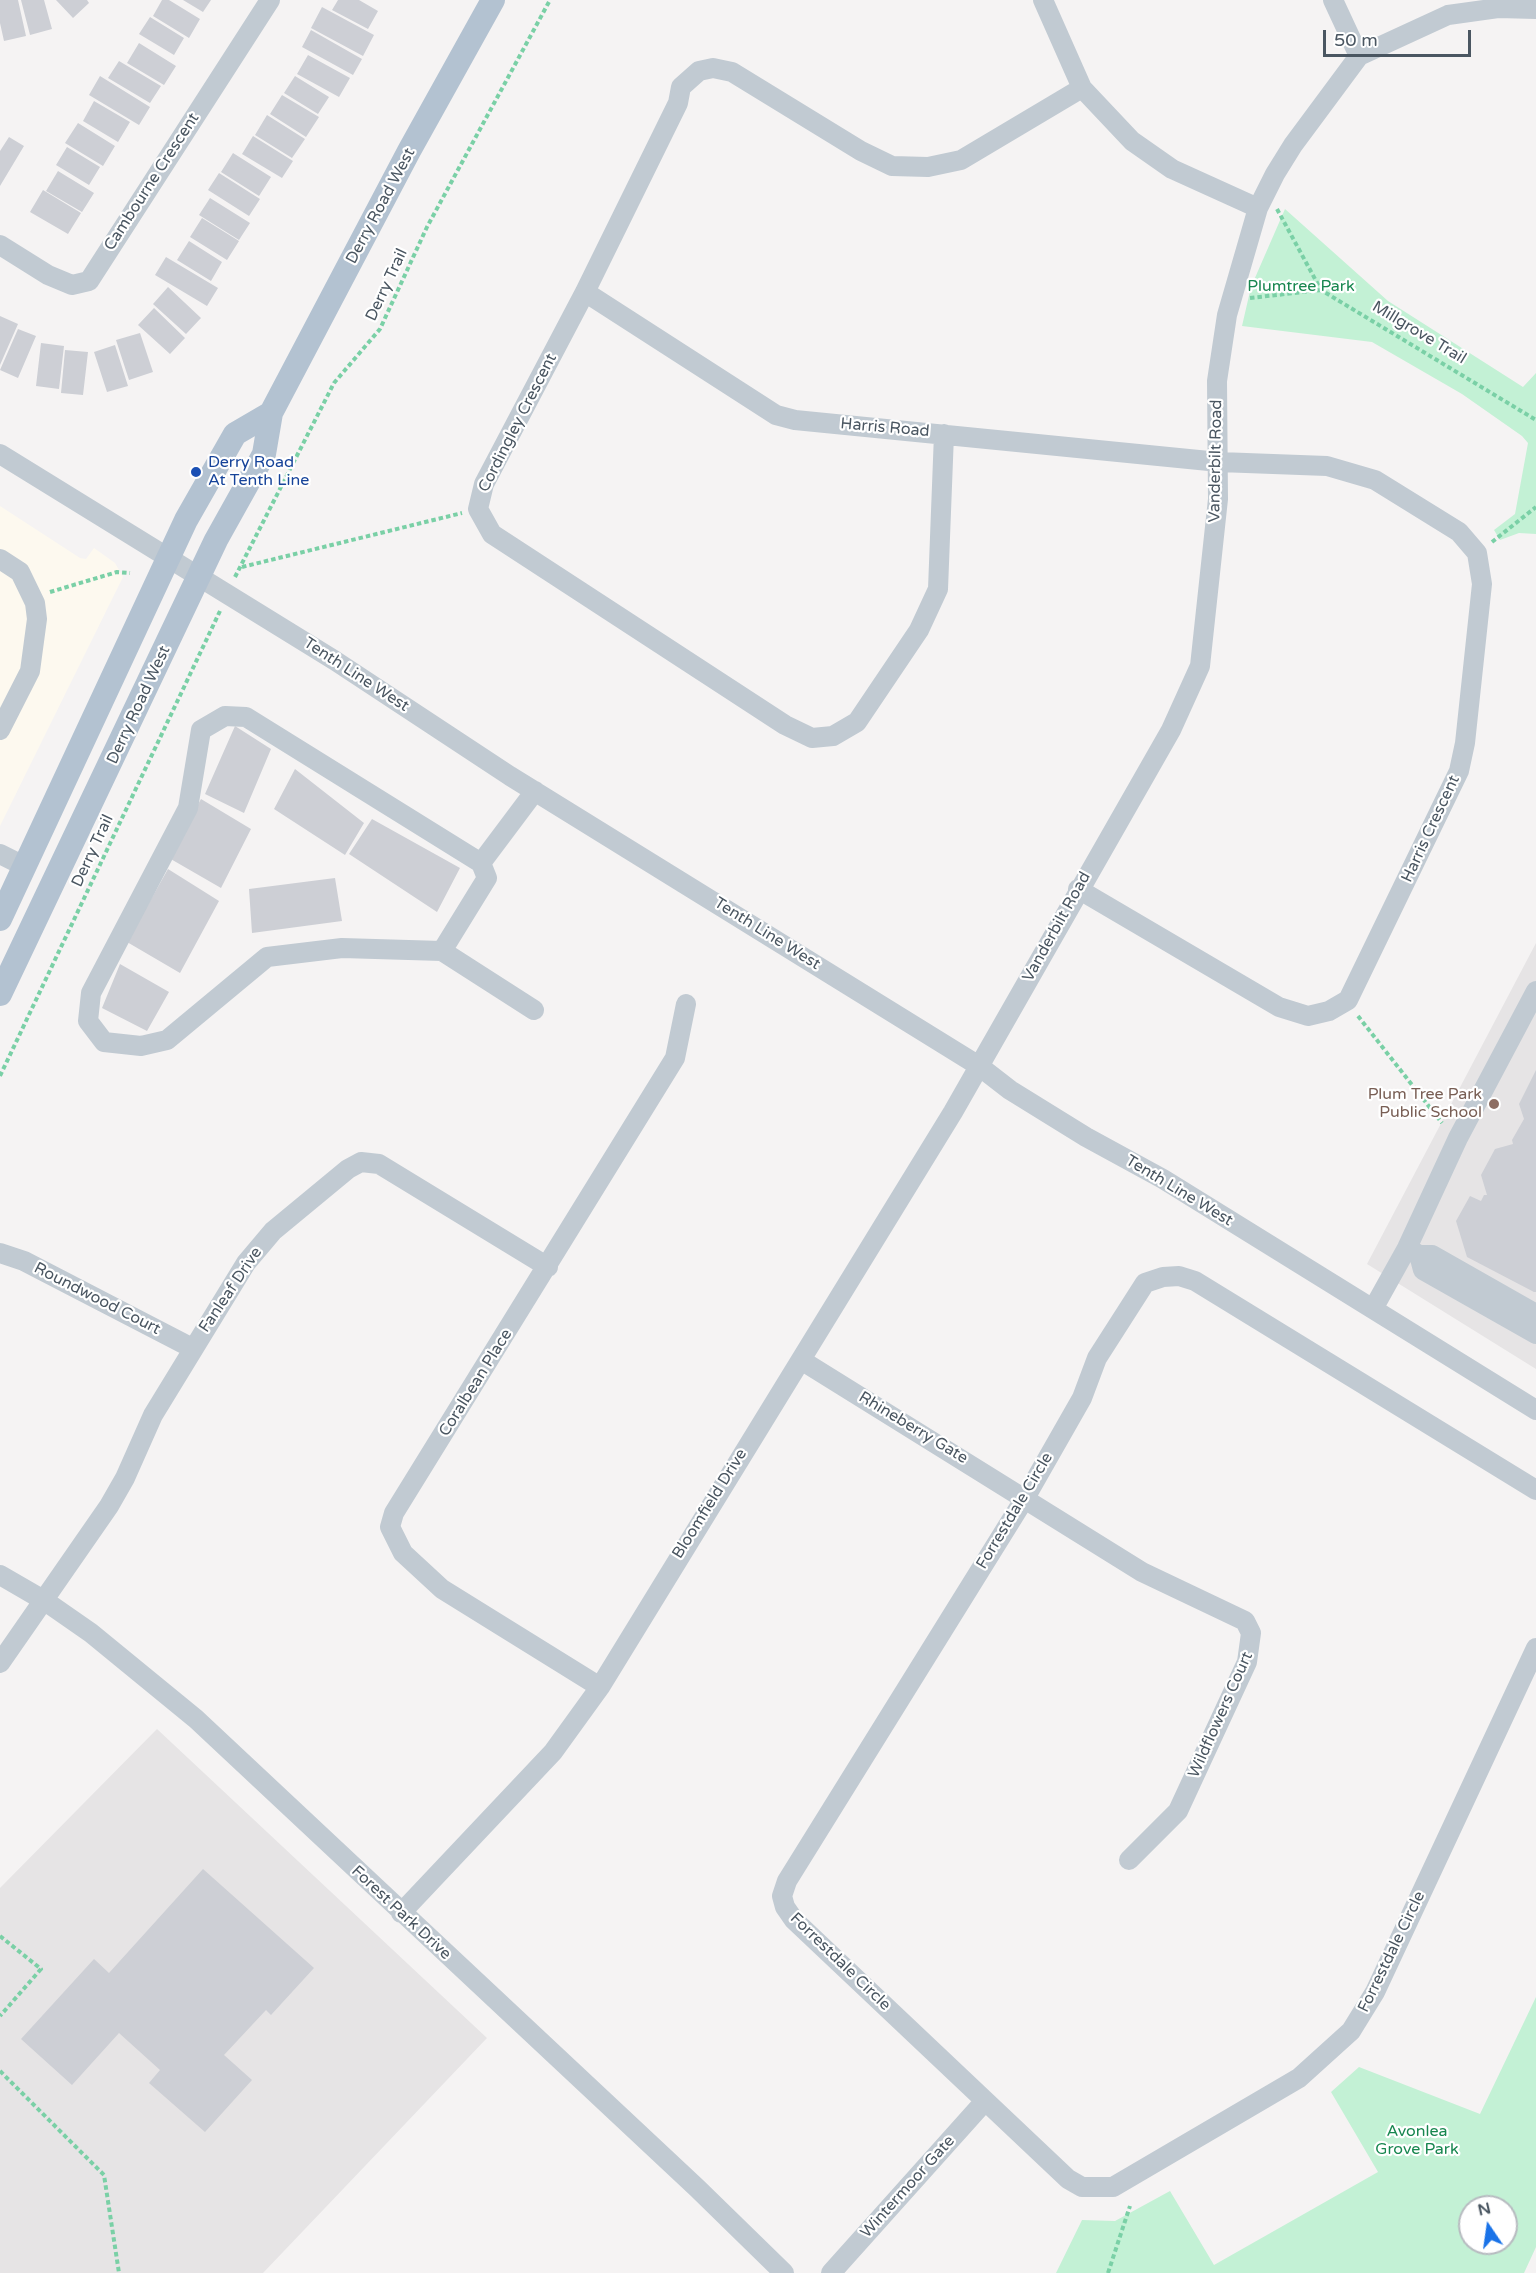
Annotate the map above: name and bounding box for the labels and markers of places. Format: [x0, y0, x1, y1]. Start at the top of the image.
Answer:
place label: Derry Road At Tenth Line [208, 453, 309, 491]
marker: Derry Road At Tenth Line [189, 465, 203, 479]
place label: Plum Tree Park Public School [1368, 1085, 1482, 1123]
marker: Plum Tree Park Public School [1487, 1097, 1501, 1111]

